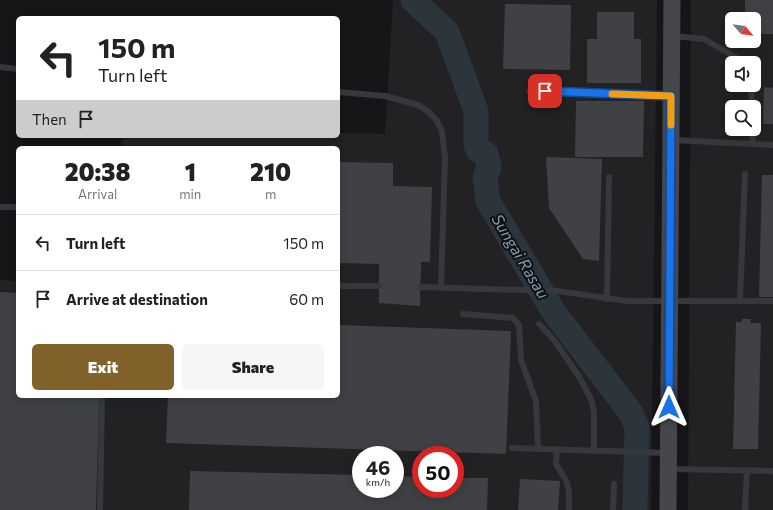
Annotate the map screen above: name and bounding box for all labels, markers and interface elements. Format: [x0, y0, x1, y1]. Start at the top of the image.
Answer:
north arrow [725, 12, 761, 48]
map controls [725, 12, 761, 136]
text: 150 m [98, 30, 175, 64]
icon: left [32, 32, 84, 84]
button: sound [725, 56, 761, 92]
text: Turn left [98, 64, 167, 86]
pin [528, 74, 562, 108]
icon: arrive [534, 80, 556, 102]
button: search [725, 100, 761, 136]
icon: arrive [75, 108, 97, 130]
text: Then [32, 110, 67, 128]
text: 20:38 [65, 157, 130, 186]
text: 1 [185, 157, 196, 186]
text: 210 [250, 157, 291, 186]
text: Arrival [78, 186, 117, 202]
text: min [179, 186, 201, 202]
text: m [265, 186, 276, 202]
water label: Sungai Rasau [488, 210, 554, 302]
icon: left [32, 232, 54, 254]
text: Turn left [66, 234, 125, 252]
text: 150 m [283, 234, 324, 252]
icon: arrive [32, 288, 54, 310]
text: Arrive at destination [66, 290, 208, 308]
text: 60 m [289, 290, 324, 308]
button: Exit [32, 344, 174, 390]
button: Share [182, 344, 324, 390]
position arrow [648, 386, 690, 428]
speed limit sign: 50 [412, 446, 464, 498]
text: 46 [366, 455, 390, 479]
text: km/h [366, 476, 390, 488]

